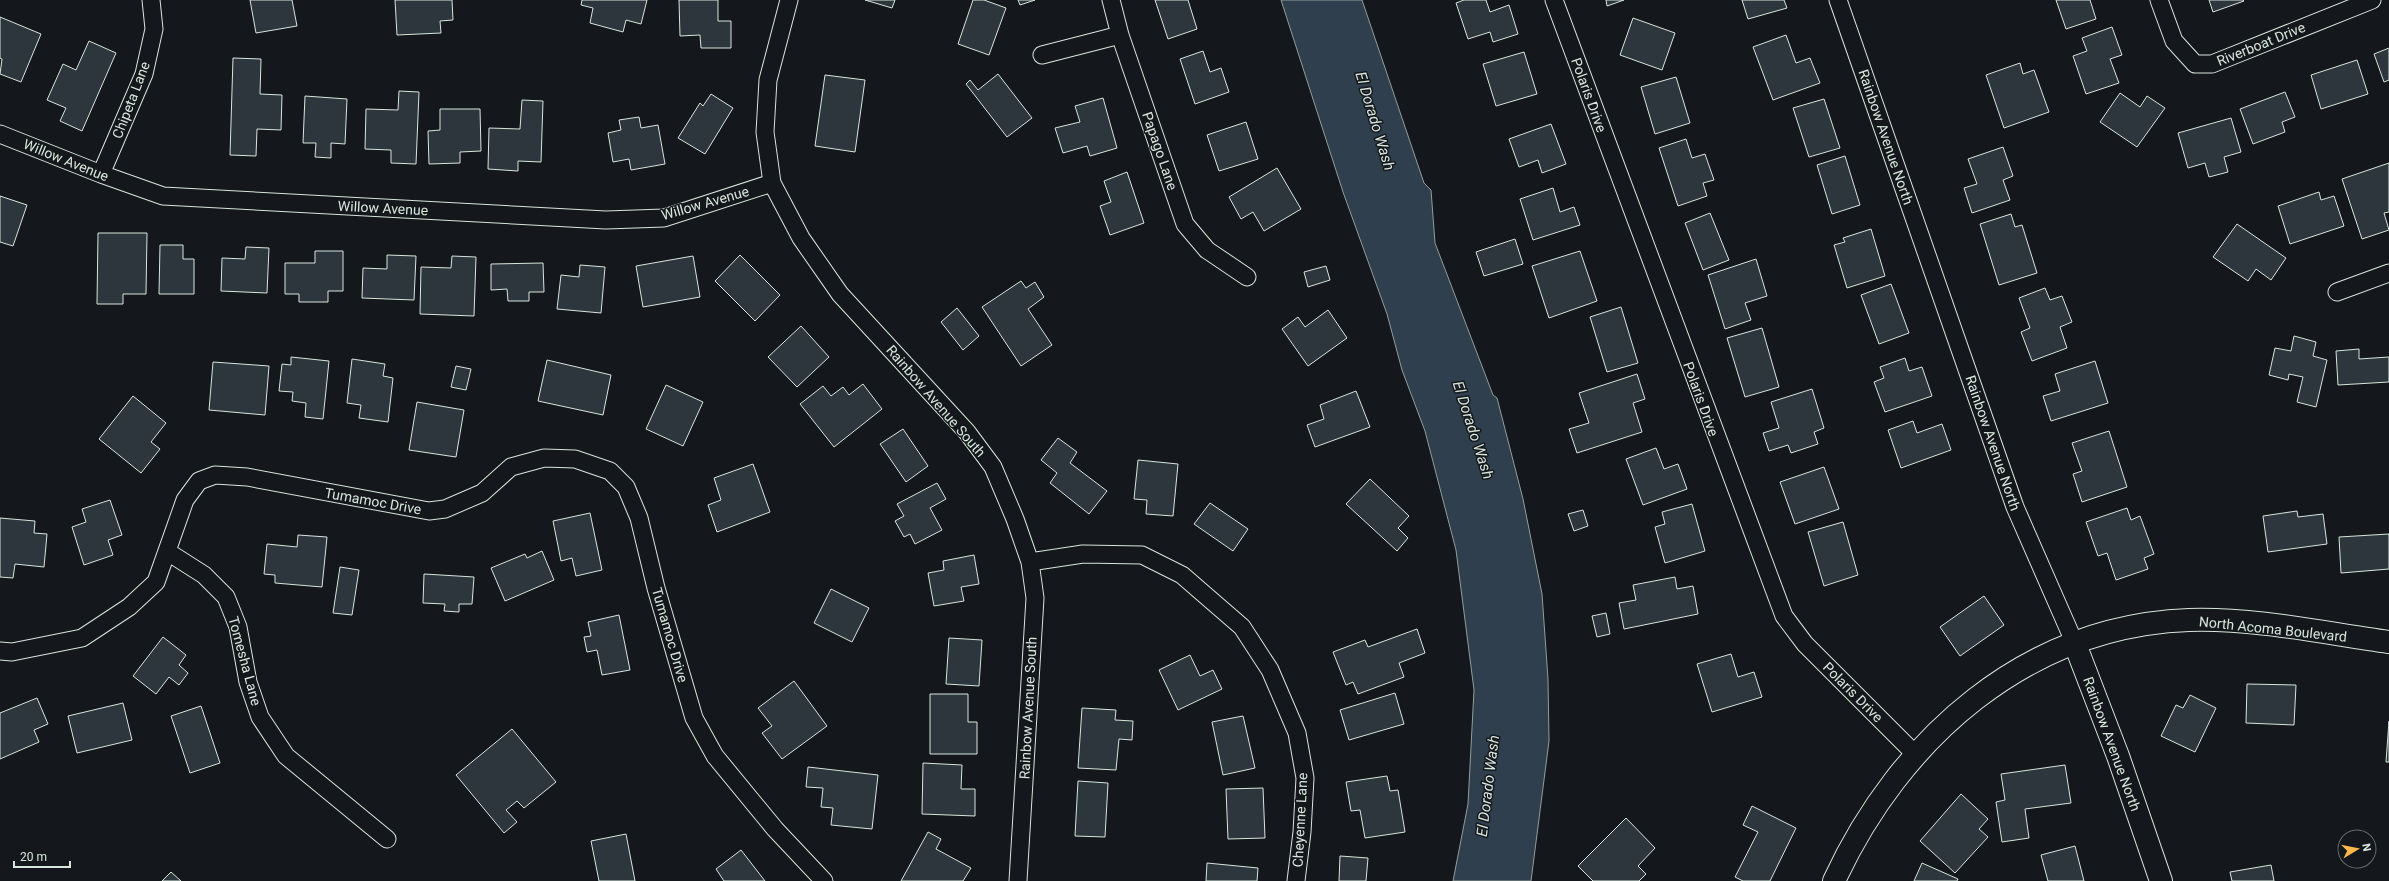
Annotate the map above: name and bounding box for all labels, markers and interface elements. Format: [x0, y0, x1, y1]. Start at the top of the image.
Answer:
street label: Riverboat Drive [2214, 19, 2308, 69]
street label: Polaris Drive [1568, 56, 1610, 134]
street label: Chipeta Lane [109, 59, 153, 141]
street label: Rainbow Avenue North [1855, 67, 1917, 207]
water label: El Dorado Wash [1351, 70, 1399, 172]
street label: Papago Lane [1139, 110, 1181, 192]
street label: Willow Avenue [21, 136, 111, 184]
street label: Willow Avenue [659, 183, 751, 223]
street label: Willow Avenue [337, 198, 429, 218]
street label: Rainbow Avenue South [883, 342, 989, 460]
street label: Polaris Drive [1680, 360, 1722, 438]
street label: Rainbow Avenue North [1962, 373, 2024, 513]
water label: El Dorado Wash [1449, 379, 1497, 481]
street label: Tumamoc Drive [323, 485, 423, 517]
street label: Tumamoc Drive [649, 586, 691, 684]
street label: North Acoma Boulevard [2198, 613, 2348, 645]
street label: Tomesha Lane [225, 615, 265, 707]
street label: Rainbow Avenue South [1016, 636, 1040, 780]
street label: Polaris Drive [1820, 659, 1886, 725]
street label: Rainbow Avenue North [2080, 675, 2144, 813]
water label: El Dorado Wash [1473, 734, 1503, 838]
street label: Cheyenne Lane [1290, 772, 1310, 868]
north arrow [2337, 829, 2377, 869]
text: N [2359, 842, 2373, 853]
scale bar [14, 843, 70, 869]
text: 20 m [20, 850, 47, 864]

